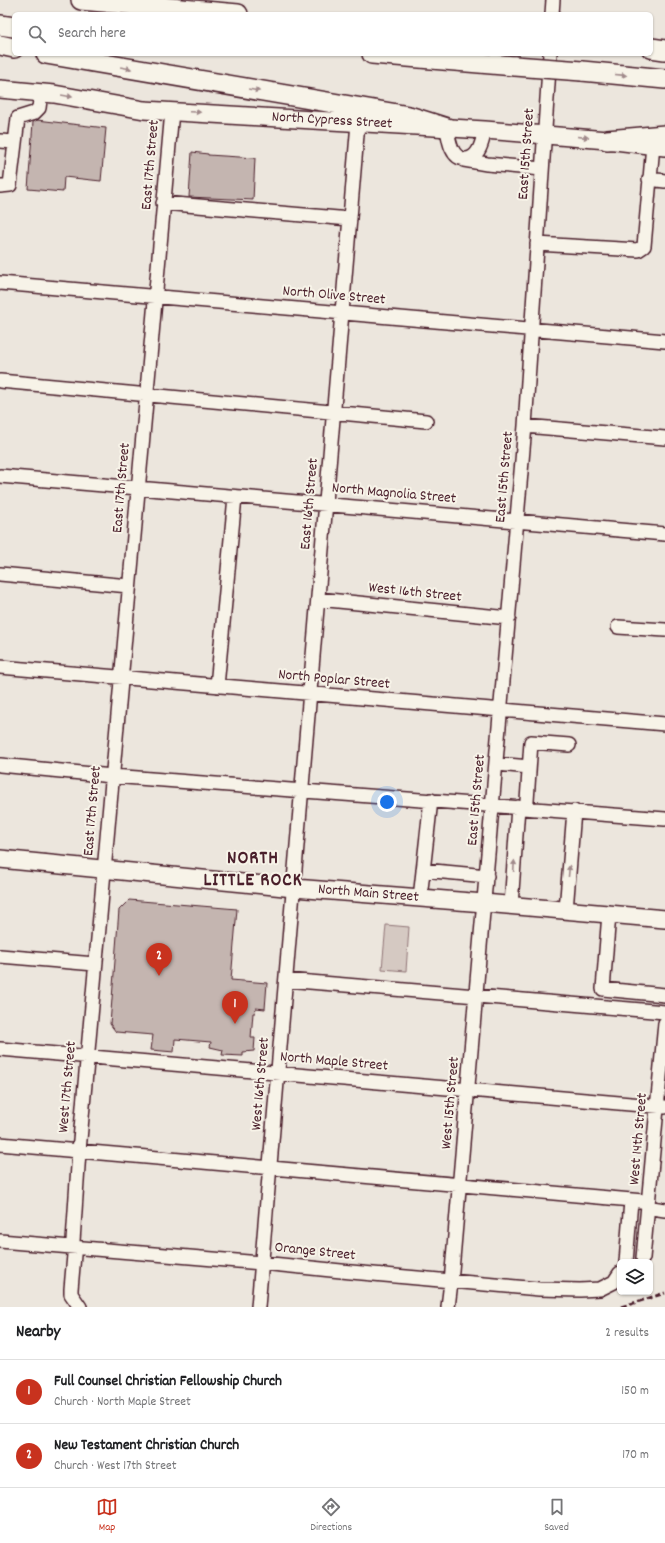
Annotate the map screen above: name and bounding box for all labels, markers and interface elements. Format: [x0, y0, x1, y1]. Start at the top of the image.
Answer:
search box [12, 12, 653, 56]
icon: search [26, 23, 48, 45]
text: Search here [58, 23, 126, 45]
one-way arrow [120, 65, 132, 71]
one-way arrow [615, 71, 627, 78]
one-way arrow [248, 87, 260, 93]
one-way arrow [60, 93, 73, 99]
street label: North Cypress Street [271, 107, 393, 136]
street label: East 15th Street [513, 107, 541, 200]
one-way arrow [189, 108, 201, 115]
street label: East 17th Street [136, 119, 166, 211]
one-way arrow [577, 134, 589, 141]
street label: North Olive Street [282, 281, 387, 311]
street label: East 15th Street [490, 430, 520, 524]
street label: East 17th Street [107, 442, 137, 534]
street label: East 16th Street [295, 457, 325, 551]
street label: North Magnolia Street [331, 478, 458, 510]
street label: West 16th Street [367, 577, 463, 609]
street label: North Poplar Street [277, 664, 391, 696]
street label: East 15th Street [462, 753, 492, 847]
street label: East 17th Street [78, 765, 108, 857]
your location [377, 792, 397, 812]
district label: NORTH LITTLE ROCK [204, 846, 302, 895]
one-way arrow [510, 860, 517, 872]
one-way arrow [565, 865, 572, 877]
street label: North Main Street [317, 879, 420, 909]
pin: 2 [146, 943, 172, 976]
pin: 1 [222, 991, 248, 1024]
street label: West 16th Street [246, 1036, 276, 1131]
street label: West 17th Street [53, 1040, 83, 1134]
street label: North Maple Street [279, 1046, 389, 1078]
street label: West 15th Street [436, 1055, 466, 1150]
street label: West 14th Street [624, 1092, 654, 1186]
street label: Orange Street [273, 1237, 357, 1267]
map controls [617, 1259, 653, 1295]
button: layers [617, 1259, 653, 1295]
text: Nearby [16, 1321, 60, 1345]
text: 2 results [605, 1324, 649, 1343]
text: Full Counsel Christian Fellowship Church [54, 1371, 282, 1393]
text: 1 [28, 1382, 30, 1401]
text: 150 m [621, 1382, 649, 1401]
text: Church · North Maple Street [54, 1393, 191, 1412]
text: New Testament Christian Church [54, 1435, 239, 1457]
text: 2 [26, 1446, 32, 1465]
text: 170 m [622, 1446, 649, 1465]
text: Church · West 17th Street [54, 1457, 177, 1476]
tab: Map [96, 1496, 118, 1536]
tab: Directions [310, 1496, 352, 1536]
tab: Saved [544, 1496, 569, 1536]

